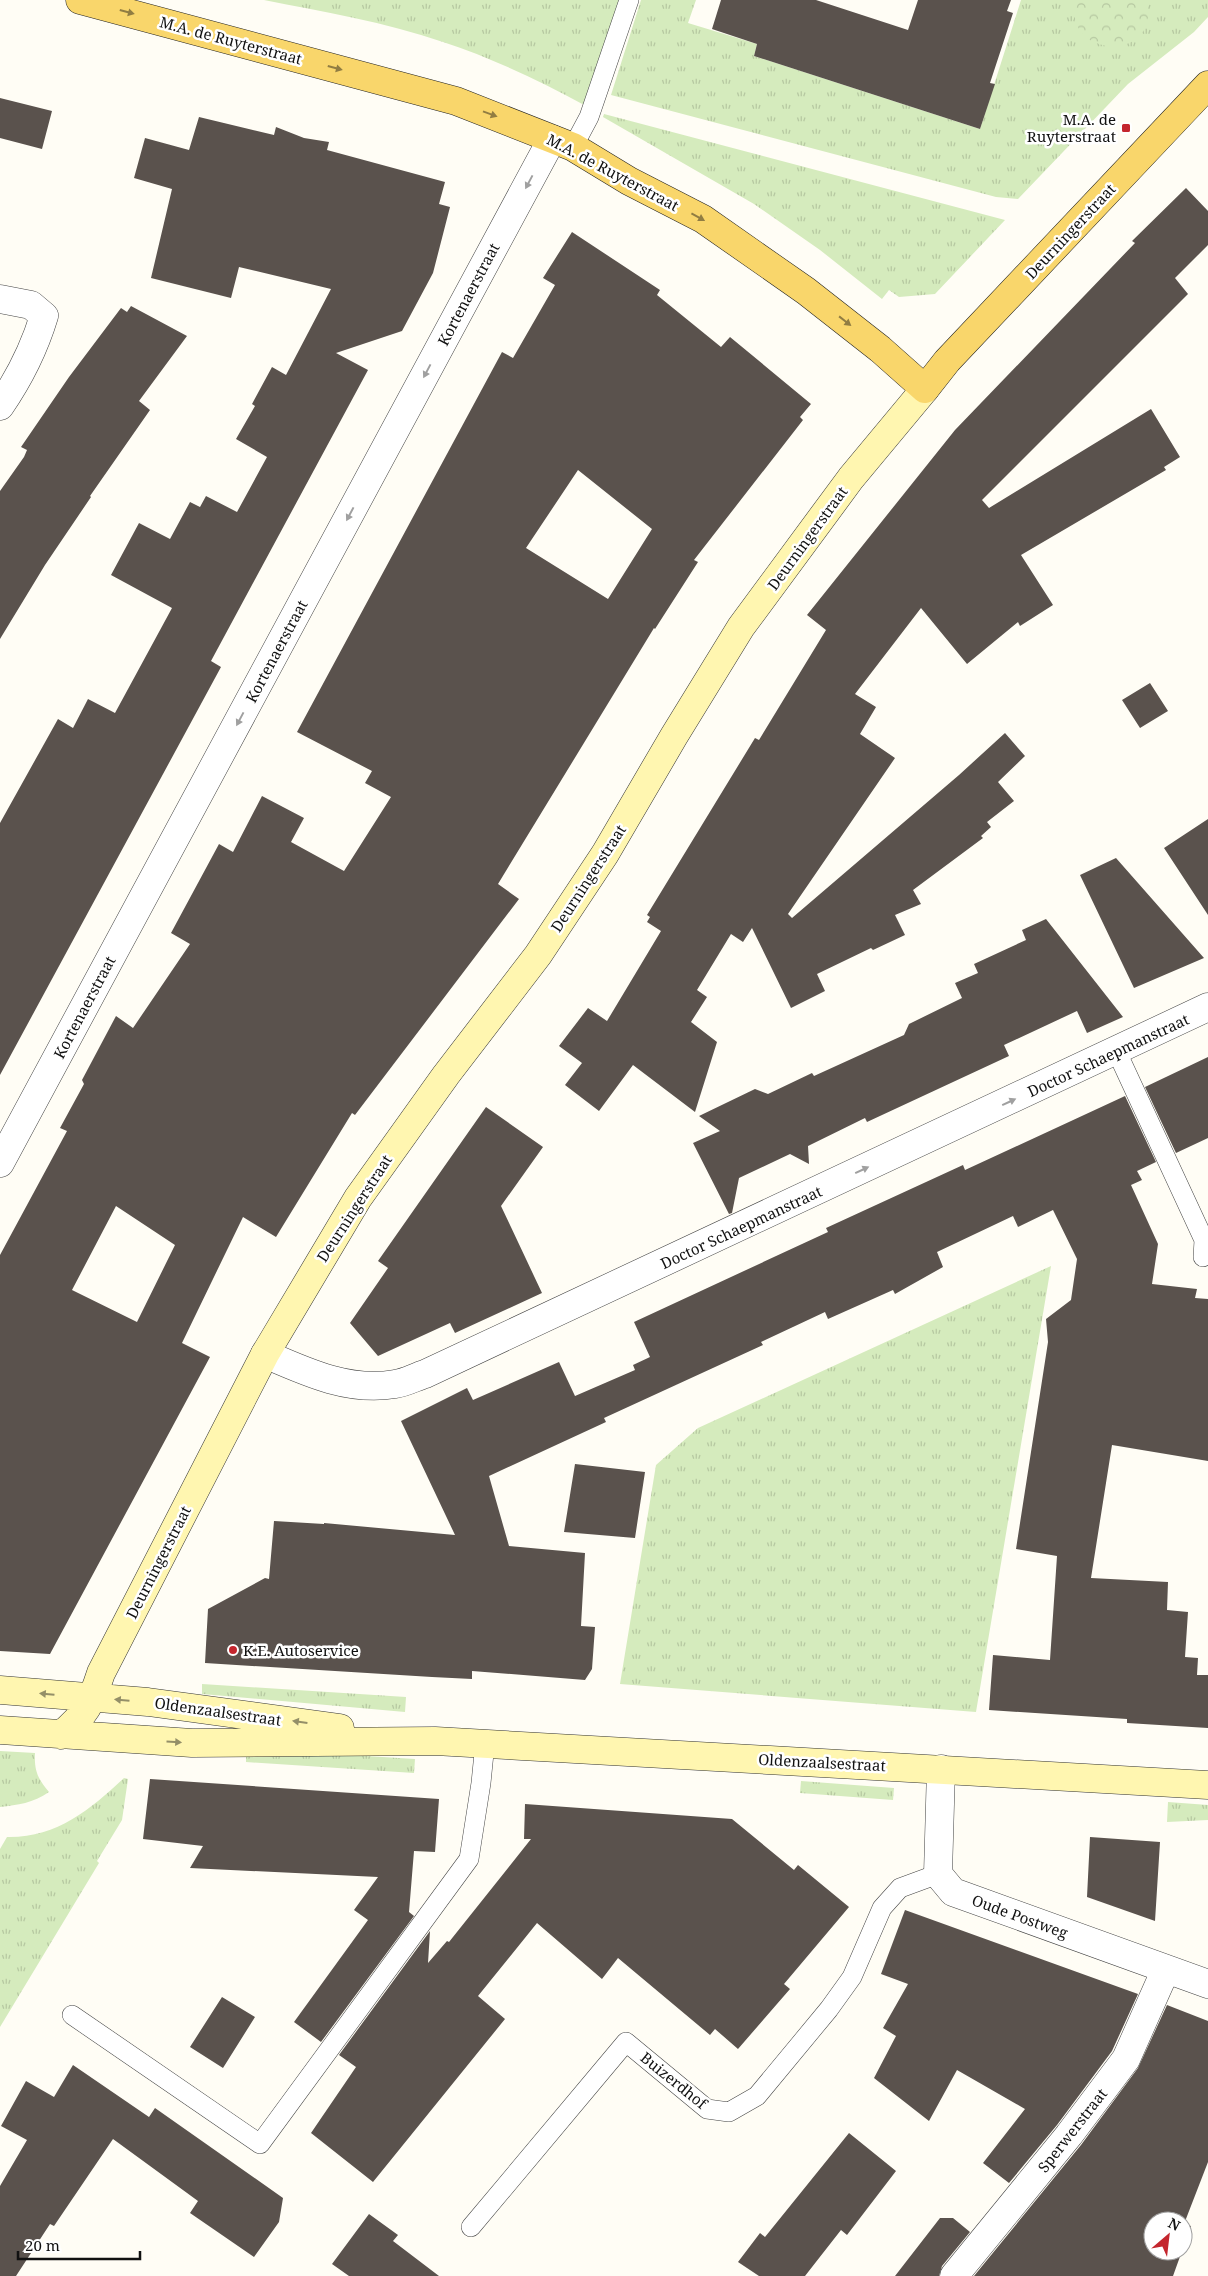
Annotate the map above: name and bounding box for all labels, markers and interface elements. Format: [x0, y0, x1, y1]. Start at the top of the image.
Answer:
one-way arrow [119, 9, 134, 17]
street label: M.A. de Ruyterstraat [158, 11, 304, 69]
one-way arrow [327, 64, 342, 72]
place label: M.A. de Ruyterstraat [1027, 109, 1116, 146]
one-way arrow [483, 111, 498, 118]
marker: M.A. de Ruyterstraat [1120, 122, 1132, 134]
street label: M.A. de Ruyterstraat [544, 129, 682, 215]
one-way arrow [525, 174, 533, 189]
street label: Deurningerstraat [1020, 179, 1120, 283]
one-way arrow [692, 212, 705, 221]
street label: Kortenaerstraat [433, 239, 503, 349]
one-way arrow [838, 315, 851, 326]
one-way arrow [423, 364, 431, 378]
street label: Deurningerstraat [763, 482, 851, 594]
one-way arrow [346, 507, 354, 521]
street label: Kortenaerstraat [241, 596, 311, 706]
one-way arrow [236, 711, 244, 726]
street label: Deurningerstraat [546, 821, 630, 935]
street label: Kortenaerstraat [49, 952, 119, 1062]
street label: Doctor Schaepmanstraat [1024, 1009, 1192, 1101]
one-way arrow [1002, 1097, 1016, 1105]
street label: Deurningerstraat [312, 1151, 396, 1265]
one-way arrow [855, 1166, 869, 1174]
street label: Doctor Schaepmanstraat [657, 1181, 825, 1273]
street label: Deurningerstraat [121, 1502, 195, 1622]
place label: K.E. Autoservice [243, 1640, 359, 1660]
marker: K.E. Autoservice [227, 1644, 239, 1656]
one-way arrow [38, 1689, 54, 1697]
street label: Oldenzaalsestraat [153, 1692, 283, 1730]
one-way arrow [114, 1696, 130, 1704]
one-way arrow [292, 1718, 308, 1726]
one-way arrow [167, 1738, 183, 1746]
street label: Oldenzaalsestraat [758, 1749, 886, 1775]
street label: Oude Postweg [969, 1889, 1071, 1943]
street label: Buizerdhof [637, 2047, 712, 2114]
street label: Sperwerstraat [1033, 2084, 1111, 2176]
north arrow [1143, 2211, 1193, 2261]
text: N [1165, 2213, 1184, 2235]
scale bar [18, 2228, 140, 2260]
text: 20 m [25, 2235, 60, 2255]

